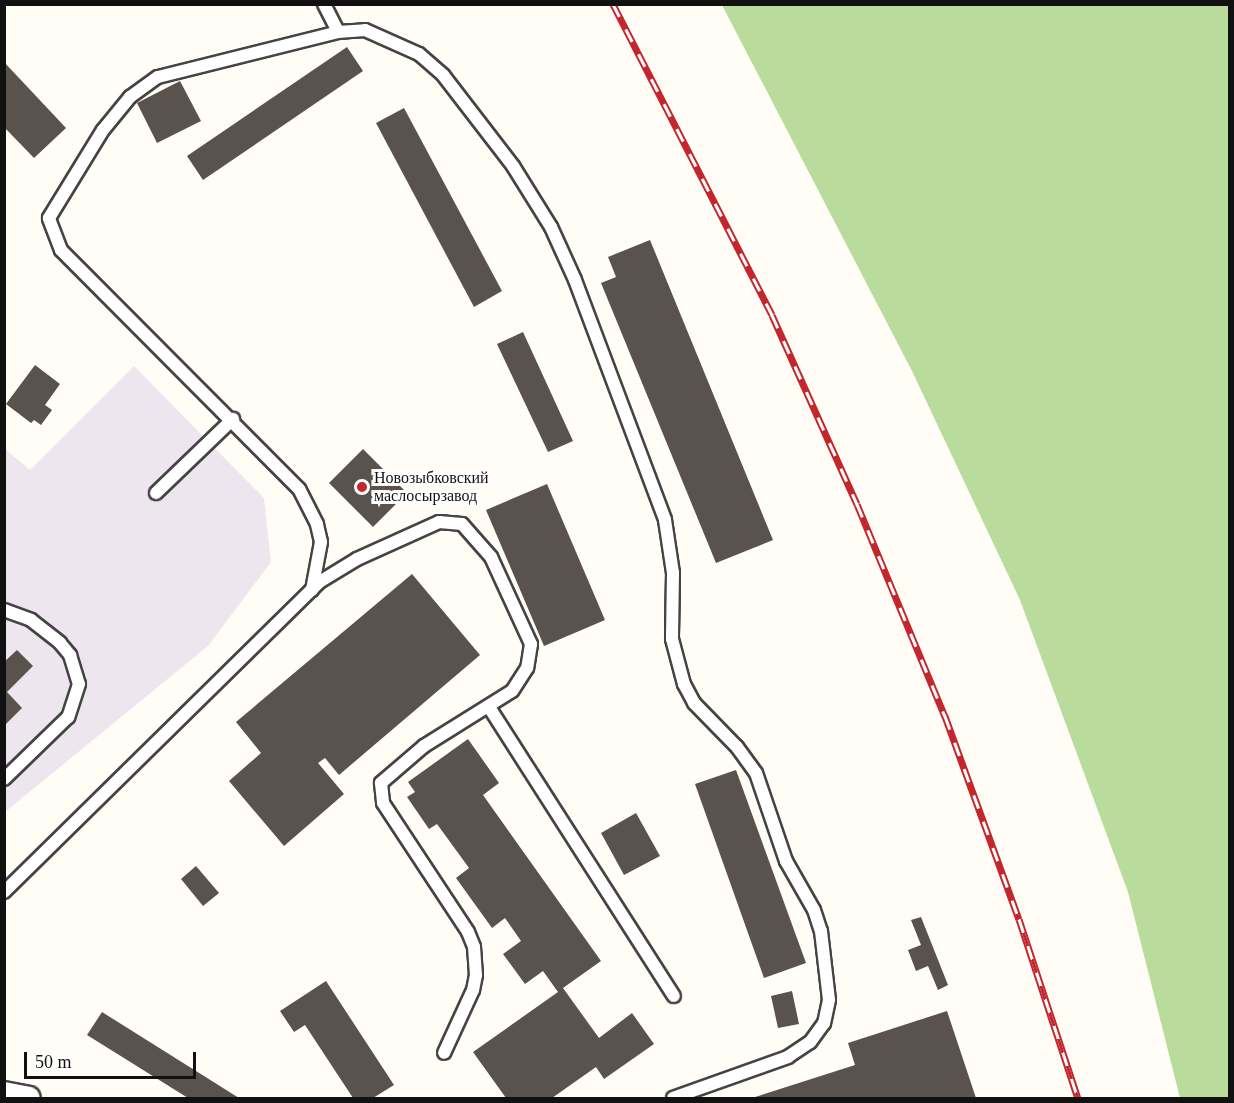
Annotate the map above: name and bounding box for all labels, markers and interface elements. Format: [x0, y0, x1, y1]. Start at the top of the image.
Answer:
place label: Новозыбковский маслосырзавод [374, 468, 489, 506]
marker: Новозыбковский маслосырзавод [355, 480, 369, 494]
scale bar [27, 1040, 200, 1078]
text: 50 m [35, 1052, 72, 1072]

